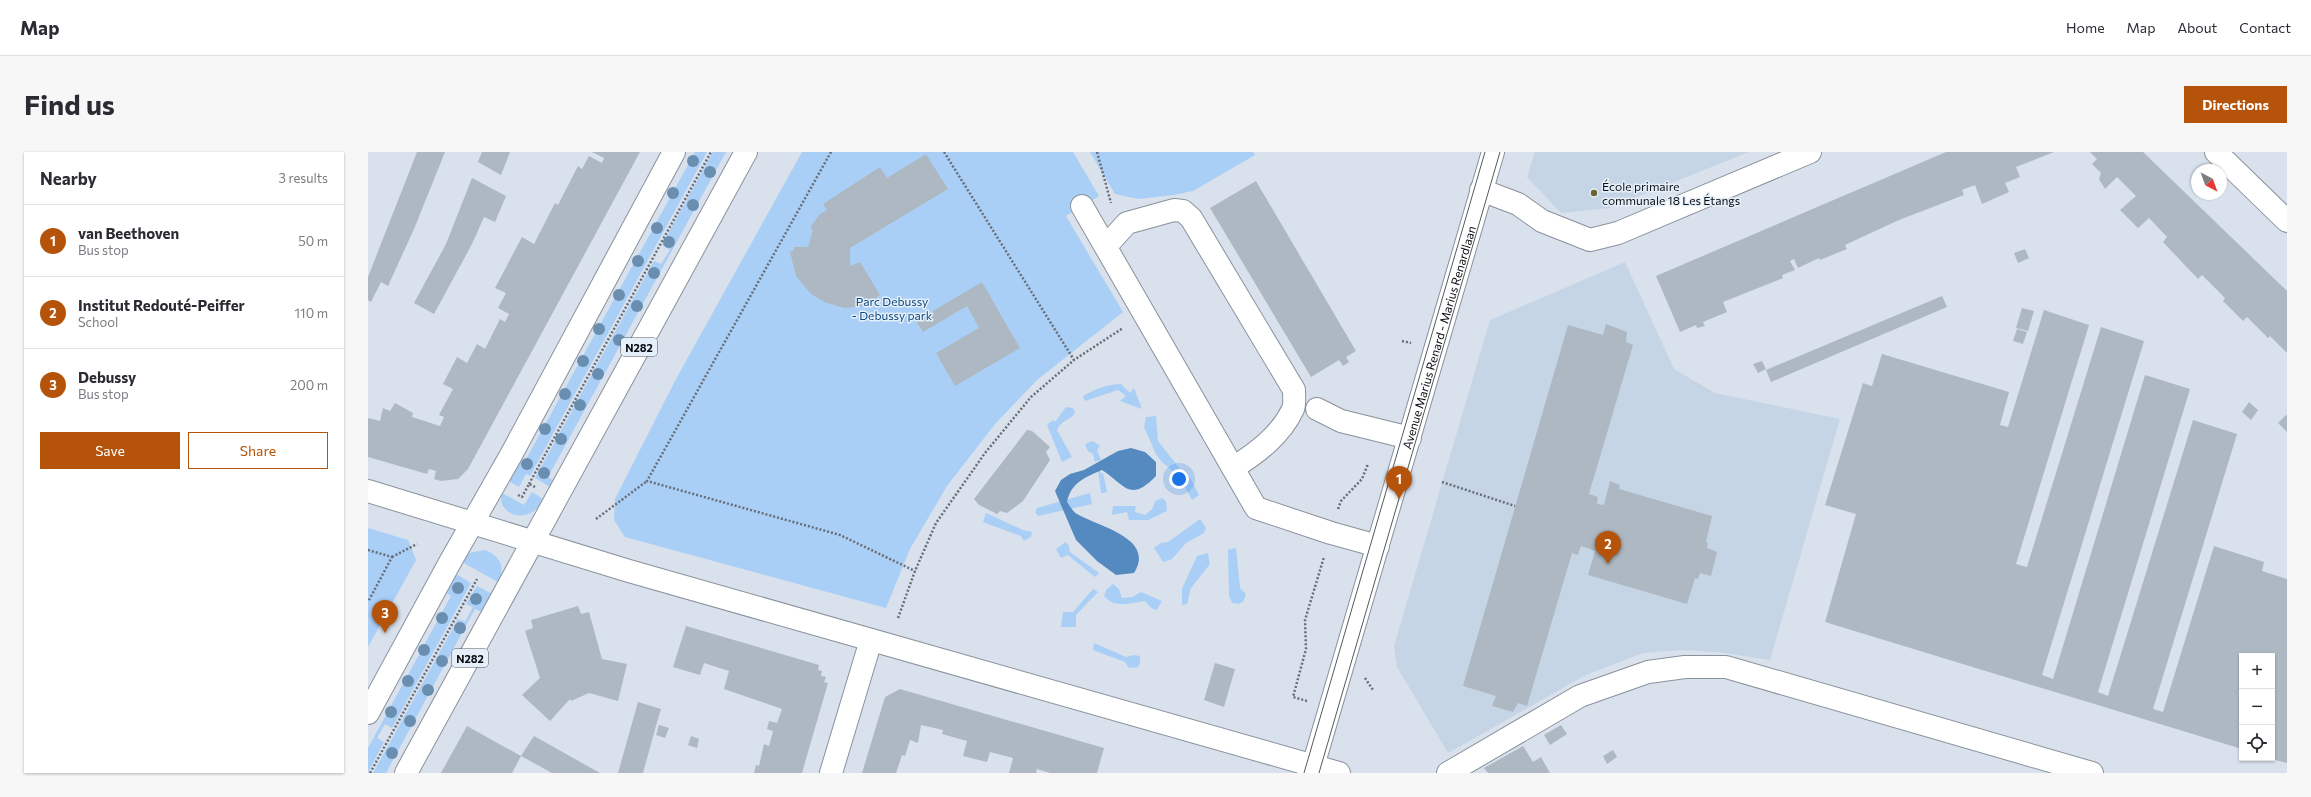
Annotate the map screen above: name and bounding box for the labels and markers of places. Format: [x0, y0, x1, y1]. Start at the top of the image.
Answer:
place label: École primaire communale 18 Les Étangs [1602, 179, 1740, 207]
marker: École primaire communale 18 Les Étangs [1589, 188, 1599, 198]
pin: 1 [1386, 466, 1412, 499]
pin: 2 [1595, 531, 1621, 564]
pin: 3 [372, 600, 398, 633]

